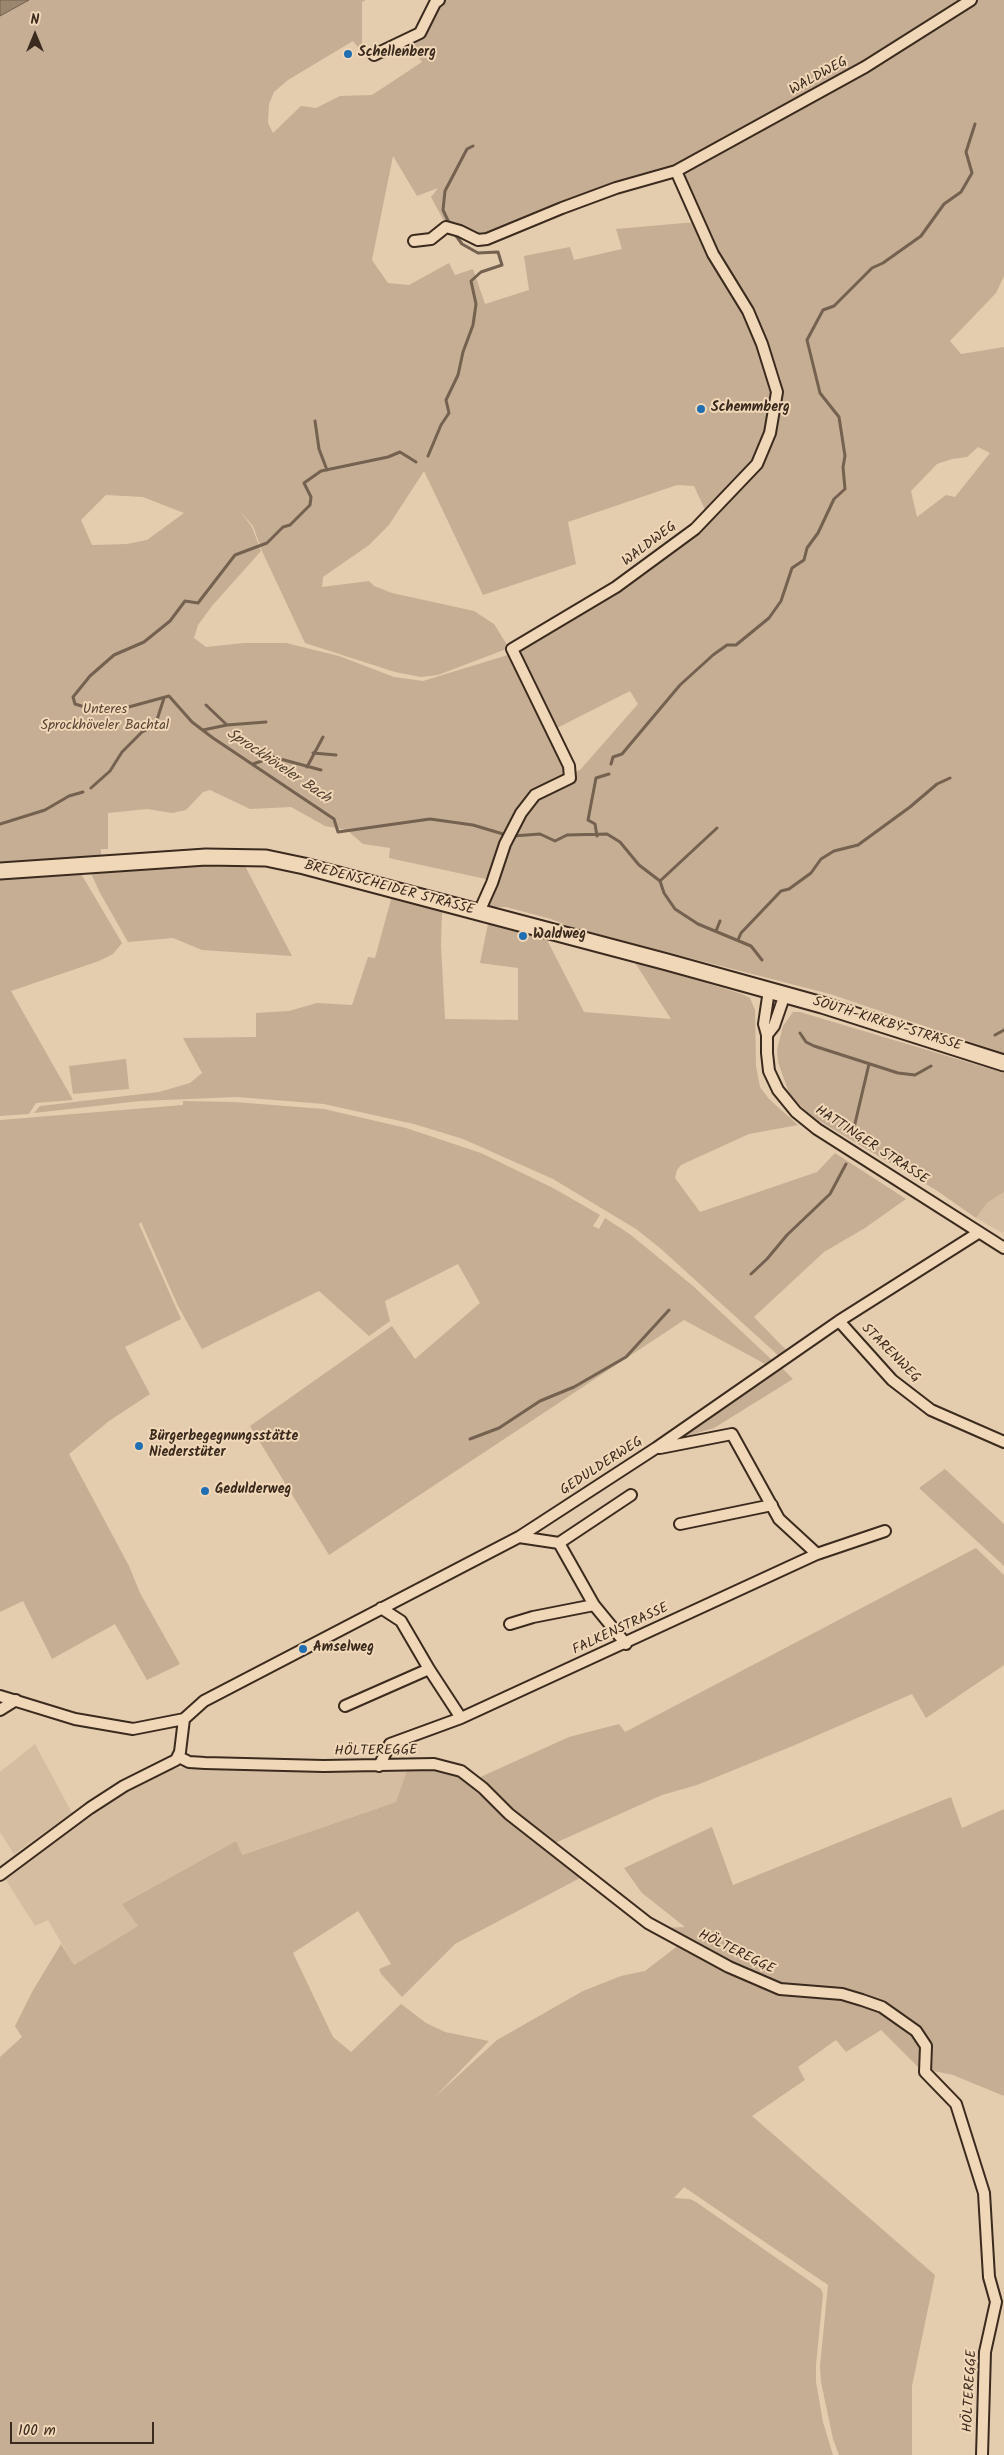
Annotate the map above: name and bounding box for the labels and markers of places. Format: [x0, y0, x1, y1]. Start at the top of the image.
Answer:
place label: Schellenberg [358, 46, 436, 62]
marker: Schellenberg [342, 48, 354, 60]
place label: Schemmberg [711, 401, 790, 417]
marker: Schemmberg [695, 403, 707, 415]
place label: Waldweg [533, 928, 586, 944]
marker: Waldweg [517, 930, 529, 942]
place label: Bürgerbegegnungsstätte Niederstüter [149, 1430, 298, 1462]
marker: Bürgerbegegnungsstätte Niederstüter [133, 1440, 145, 1452]
place label: Gedulderweg [215, 1483, 291, 1499]
marker: Gedulderweg [199, 1485, 211, 1497]
place label: Amselweg [313, 1641, 374, 1657]
marker: Amselweg [297, 1643, 309, 1655]

